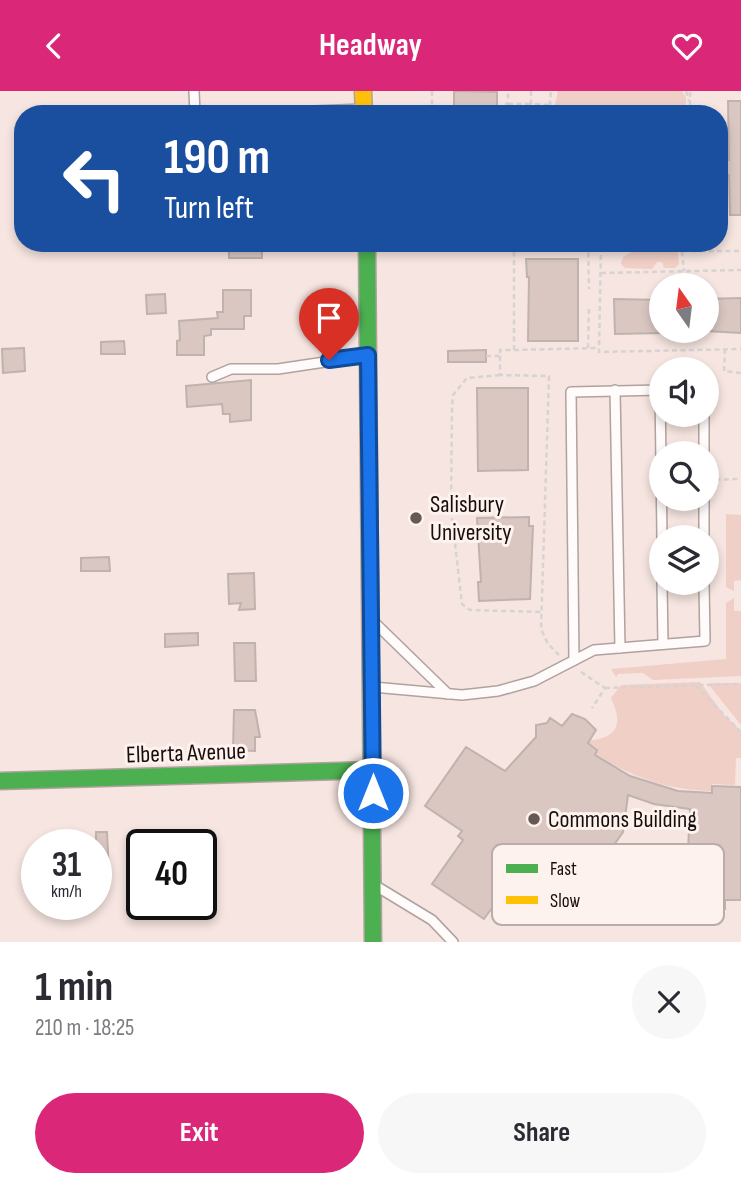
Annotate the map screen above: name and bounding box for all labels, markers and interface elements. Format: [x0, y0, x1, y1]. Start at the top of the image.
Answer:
text: Headway [319, 26, 422, 65]
icon: back [35, 27, 73, 65]
icon: heart [668, 27, 706, 65]
text: 190 m [164, 129, 270, 188]
icon: left [49, 133, 140, 224]
text: Turn left [164, 189, 254, 228]
north arrow [649, 273, 719, 343]
map controls [649, 273, 719, 595]
pin [299, 288, 359, 360]
icon: arrive [310, 299, 348, 337]
button: sound [649, 357, 719, 427]
button: search [649, 441, 719, 511]
place label: Salisbury University [430, 490, 512, 547]
marker: Salisbury University [408, 510, 424, 526]
button: layers [649, 525, 719, 595]
street label: Elberta Avenue [125, 736, 247, 770]
position arrow [336, 756, 410, 830]
place label: Commons Building [548, 805, 697, 834]
marker: Commons Building [526, 811, 542, 827]
speed limit sign: 40 [126, 829, 217, 920]
text: 31 [52, 844, 81, 887]
legend [492, 844, 724, 925]
text: Fast [550, 858, 577, 881]
text: km/h [51, 881, 82, 902]
text: Slow [550, 890, 580, 913]
text: 1 min [35, 962, 113, 1013]
button: close [632, 965, 706, 1039]
text: 210 m · 18:25 [35, 1014, 134, 1042]
button: Exit [35, 1093, 364, 1173]
button: Share [378, 1093, 706, 1173]

